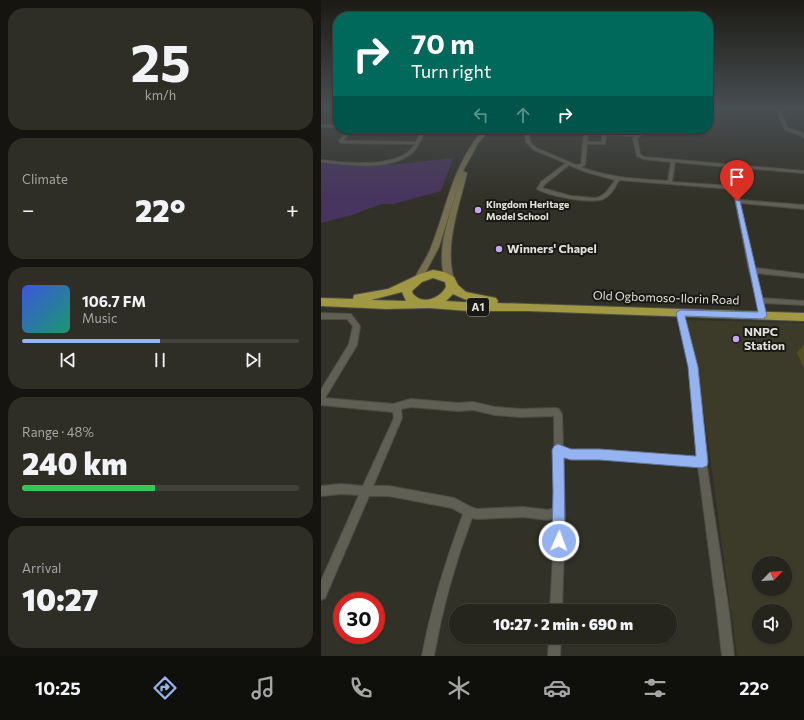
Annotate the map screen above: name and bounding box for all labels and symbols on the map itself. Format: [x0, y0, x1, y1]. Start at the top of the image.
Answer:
pin [720, 160, 754, 201]
place label: Kingdom Heritage Model School [486, 198, 569, 222]
marker: Kingdom Heritage Model School [473, 205, 483, 215]
place label: Winners' Chapel [507, 241, 597, 255]
marker: Winners' Chapel [494, 244, 504, 254]
street label: Old Ogbomoso-Ilorin Road [593, 287, 740, 307]
road number: A1 [467, 298, 489, 316]
place label: NNPC Station [744, 324, 785, 352]
marker: NNPC Station [731, 334, 741, 344]
position arrow [538, 520, 580, 562]
north arrow [752, 556, 792, 596]
speed limit sign: 30 [333, 592, 385, 644]

